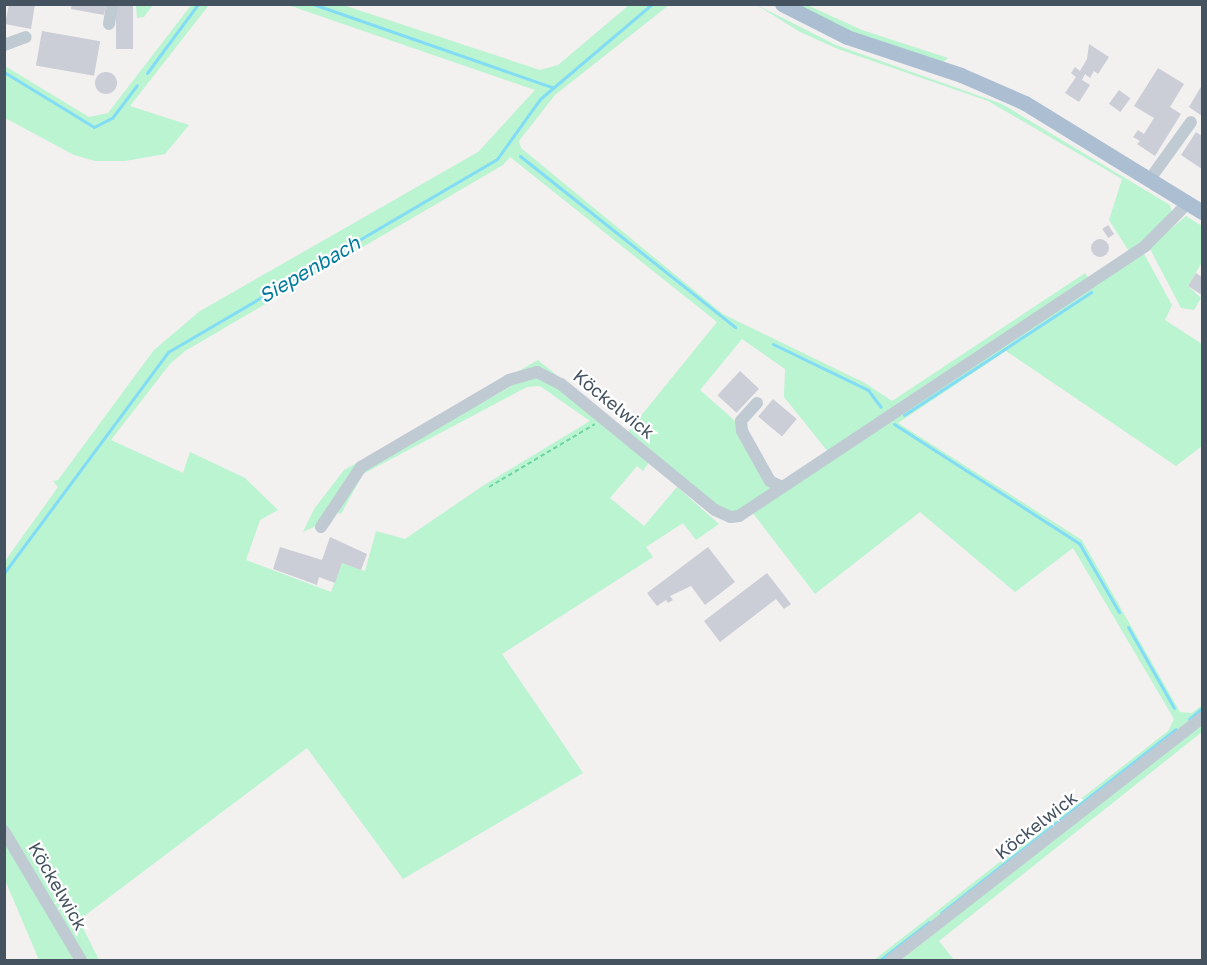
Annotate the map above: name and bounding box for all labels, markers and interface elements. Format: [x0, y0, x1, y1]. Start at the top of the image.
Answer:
water label: Siepenbach [254, 230, 364, 308]
street label: Köckelwick [569, 365, 659, 443]
street label: Köckelwick [991, 786, 1081, 864]
street label: Köckelwick [24, 838, 92, 934]

